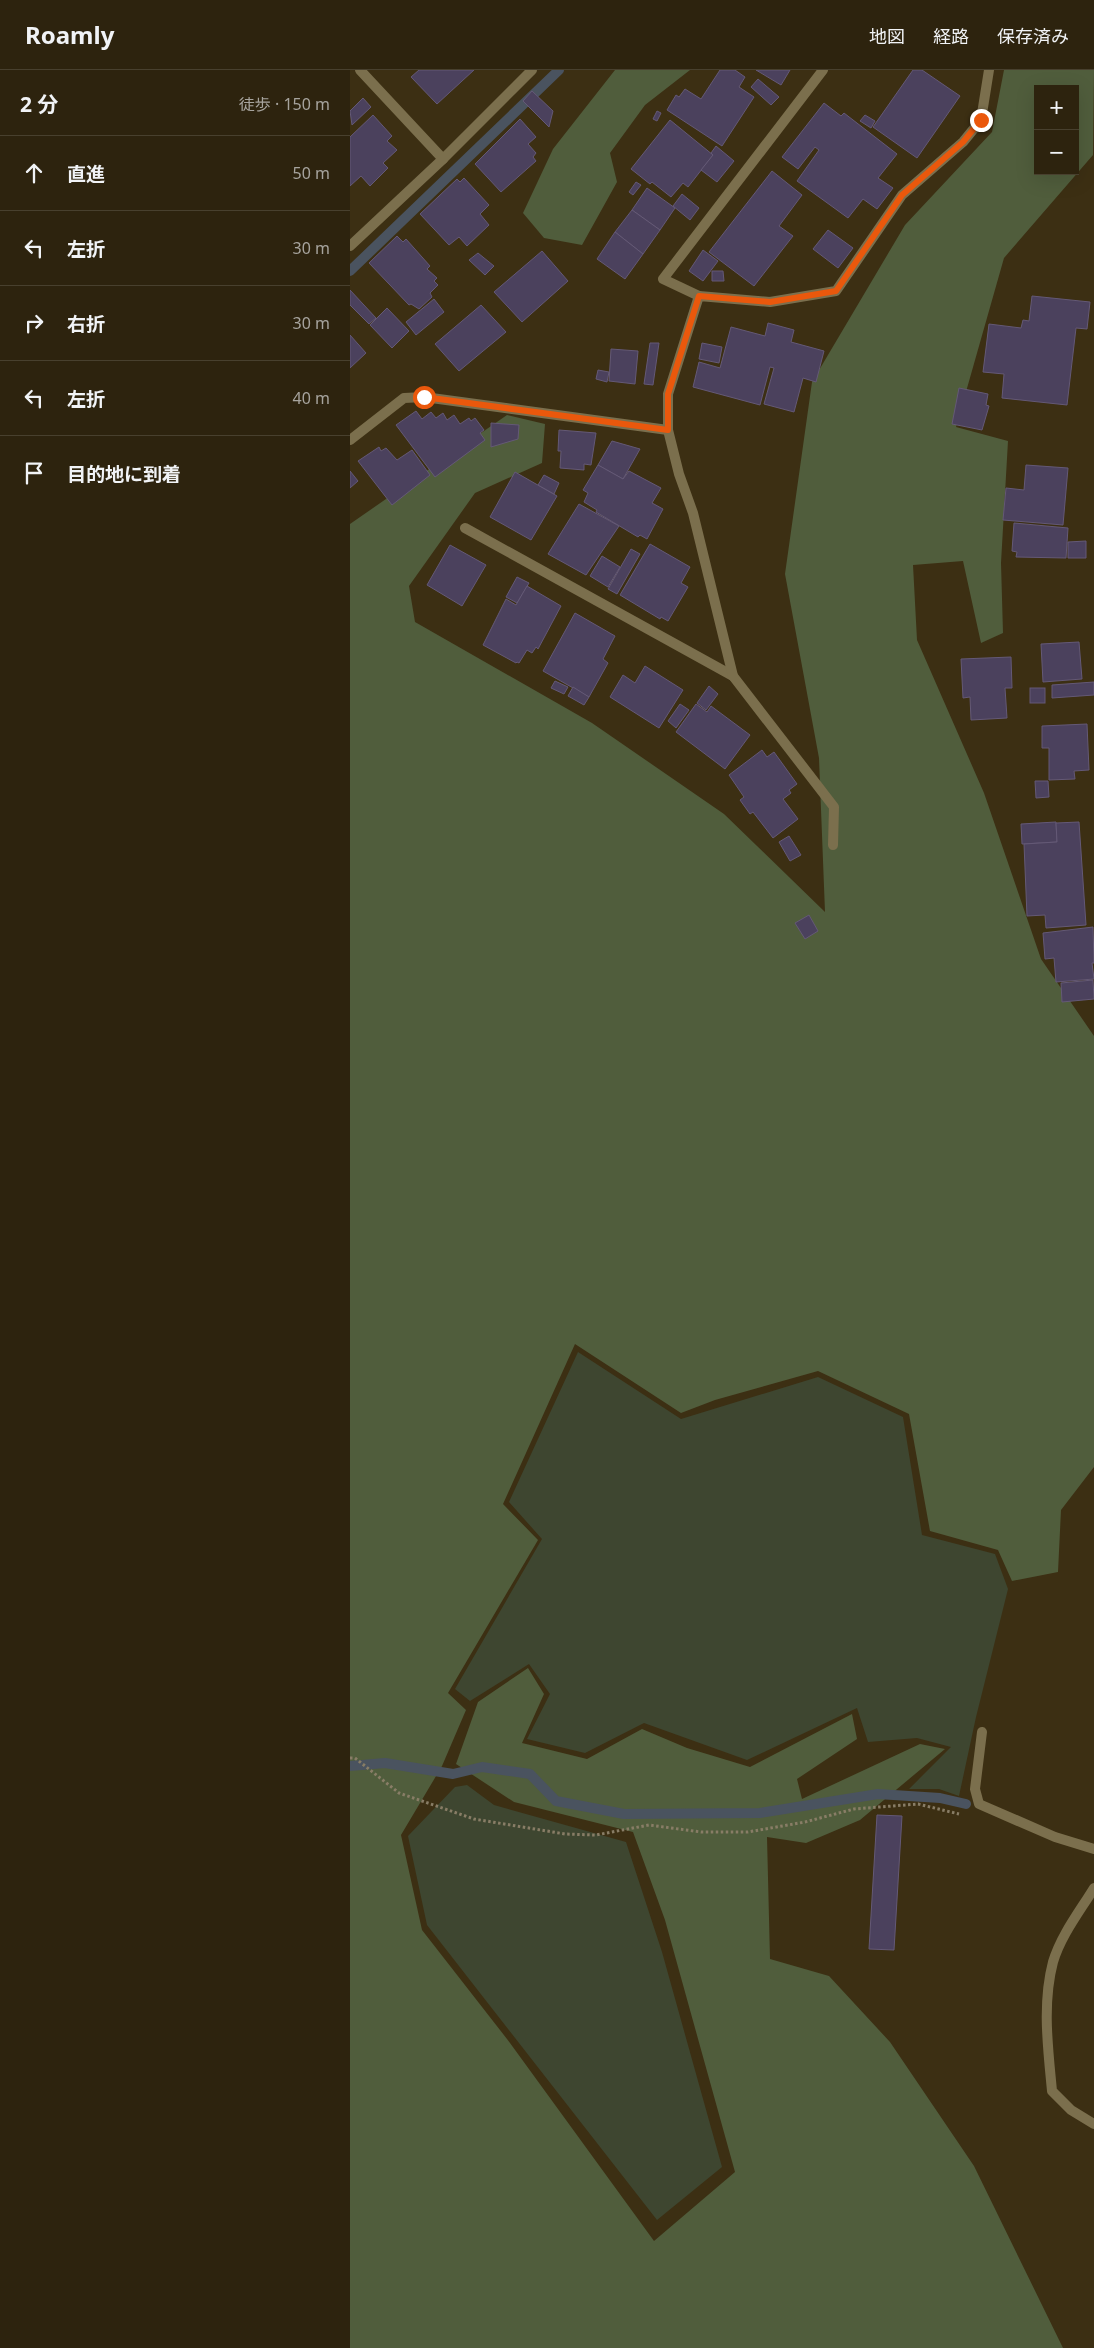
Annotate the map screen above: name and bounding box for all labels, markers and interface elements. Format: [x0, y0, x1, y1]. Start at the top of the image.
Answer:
text: Roamly [25, 18, 114, 51]
text: 地図 [869, 24, 905, 48]
text: 経路 [933, 24, 969, 48]
text: 保存済み [997, 24, 1069, 48]
map controls [1034, 85, 1079, 175]
button: + [1034, 85, 1079, 130]
text: 2 分 [20, 90, 58, 118]
text: 徒歩 · 150 m [239, 93, 330, 115]
route end [970, 109, 993, 132]
button: − [1034, 130, 1079, 175]
icon: ahead [20, 159, 48, 187]
text: 直進 [67, 161, 105, 187]
text: 50 m [293, 162, 330, 184]
icon: left [20, 234, 48, 262]
text: 左折 [67, 236, 105, 262]
text: 30 m [293, 237, 330, 259]
icon: right [20, 309, 48, 337]
text: 右折 [67, 311, 105, 337]
text: 30 m [293, 312, 330, 334]
icon: left [20, 384, 48, 412]
text: 左折 [67, 386, 105, 412]
route start [413, 386, 436, 409]
text: 40 m [293, 387, 330, 409]
icon: arrive [20, 459, 48, 487]
text: 目的地に到着 [67, 461, 181, 487]

